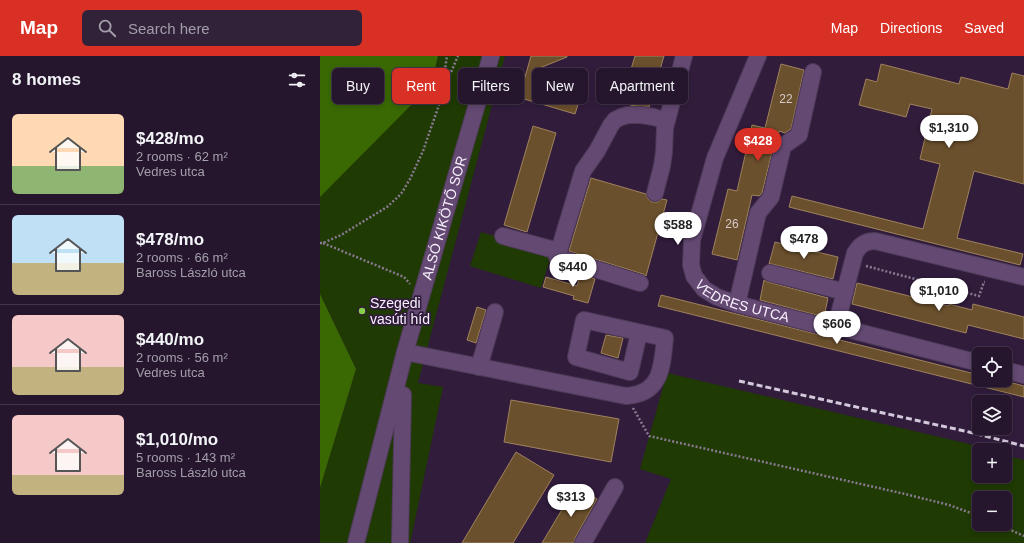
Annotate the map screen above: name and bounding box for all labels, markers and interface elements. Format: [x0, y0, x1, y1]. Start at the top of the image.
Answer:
search box [82, 10, 362, 46]
text: Map [20, 17, 58, 38]
icon: search [96, 17, 118, 39]
text: Search here [128, 20, 210, 37]
text: Map [831, 20, 858, 36]
text: Directions [880, 20, 942, 36]
text: Saved [964, 20, 1004, 36]
chip: Buy [332, 68, 384, 104]
chip: Rent [392, 68, 450, 104]
chip: Filters [458, 68, 524, 104]
chip: New [532, 68, 588, 104]
chip: Apartment [596, 68, 688, 104]
icon: filters [286, 69, 308, 91]
text: 8 homes [12, 70, 81, 89]
house number: 22 [779, 92, 793, 106]
pin: $1,310 [916, 115, 982, 149]
text: $1,310 [929, 120, 969, 135]
pin: $428 [734, 128, 782, 162]
text: $428/mo [136, 129, 204, 148]
icon: home [44, 130, 92, 178]
text: $428 [744, 133, 772, 148]
text: 2 rooms · 62 m² [136, 149, 228, 164]
street label: ALSÓ KIKÖTŐ SOR [418, 154, 470, 282]
text: Vedres utca [136, 164, 205, 179]
pin: $588 [654, 212, 702, 246]
text: $588 [664, 217, 692, 232]
house number: 26 [725, 217, 739, 231]
pin: $478 [780, 226, 828, 260]
text: $478/mo [136, 230, 204, 249]
icon: home [44, 231, 92, 279]
text: $478 [790, 231, 818, 246]
text: 2 rooms · 66 m² [136, 250, 228, 265]
pin: $440 [549, 254, 597, 288]
text: $440 [559, 259, 587, 274]
text: Baross László utca [136, 265, 246, 280]
street label: VEDRES UTCA [692, 277, 792, 325]
pin: $1,010 [906, 278, 972, 312]
text: $1,010 [919, 283, 959, 298]
place label: Szegedi vasúti híd [370, 295, 430, 327]
marker: Szegedi vasúti híd [357, 306, 367, 316]
pin: $606 [813, 311, 861, 345]
text: $606 [823, 316, 851, 331]
text: $440/mo [136, 330, 204, 349]
icon: home [44, 331, 92, 379]
map controls [972, 347, 1012, 531]
button: locate [972, 347, 1012, 387]
text: 2 rooms · 56 m² [136, 350, 228, 365]
text: Vedres utca [136, 365, 205, 380]
button: layers [972, 395, 1012, 435]
text: $1,010/mo [136, 430, 218, 449]
icon: home [44, 431, 92, 479]
button: + [972, 443, 1012, 483]
text: 5 rooms · 143 m² [136, 450, 235, 465]
text: Baross László utca [136, 465, 246, 480]
pin: $313 [547, 484, 595, 518]
text: $313 [557, 489, 585, 504]
button: − [972, 491, 1012, 531]

